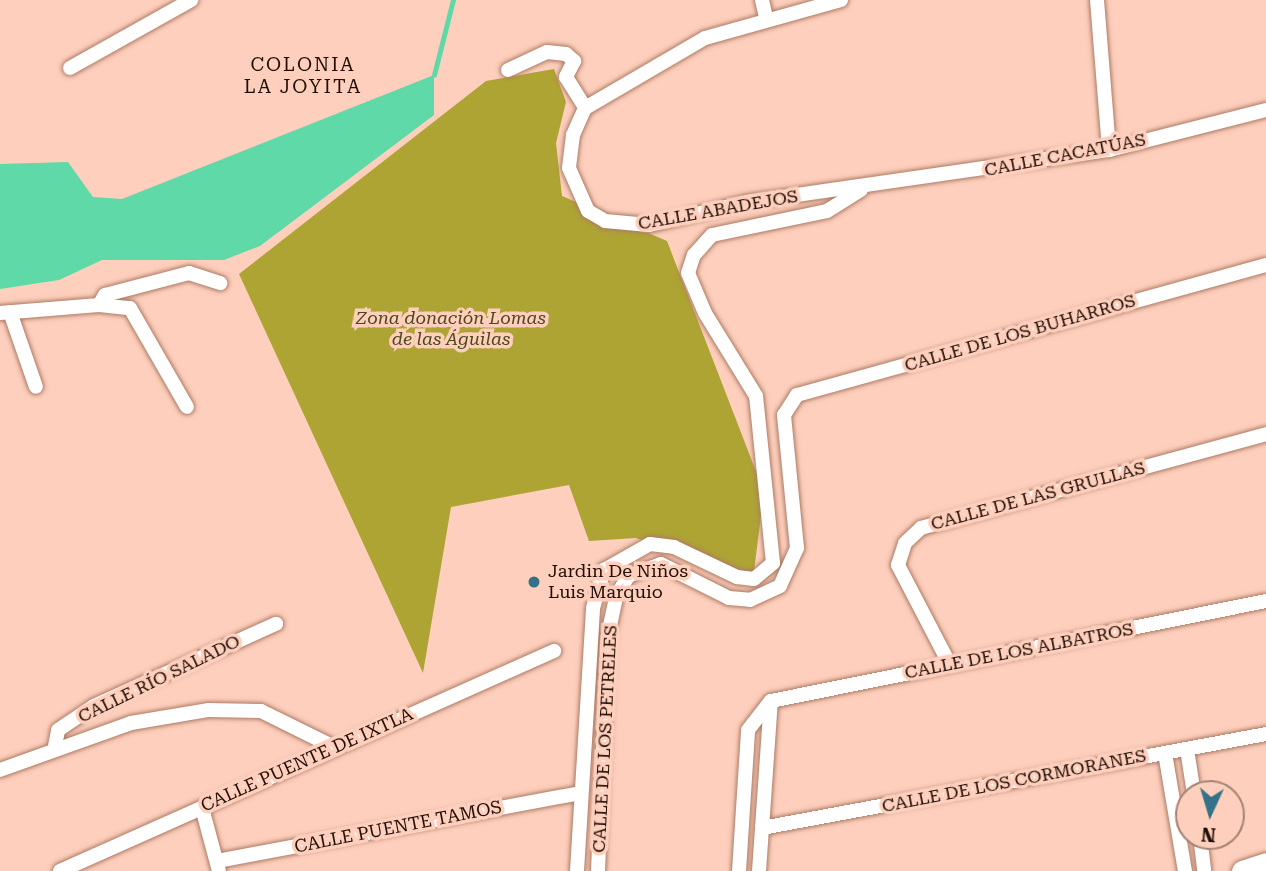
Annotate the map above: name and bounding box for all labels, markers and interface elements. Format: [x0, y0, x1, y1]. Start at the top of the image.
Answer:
district label: COLONIA LA JOYITA [245, 54, 361, 98]
street label: CALLE CACATÚAS [983, 129, 1147, 181]
street label: CALLE ABADEJOS [636, 185, 800, 235]
street label: CALLE DE LOS BUHARROS [902, 290, 1138, 376]
park label: Zona donación Lomas de las Águilas [356, 308, 546, 350]
street label: CALLE DE LAS GRULLAS [929, 457, 1147, 535]
place label: Jardin De Niños Luis Marquio [548, 561, 688, 604]
marker: Jardin De Niños Luis Marquio [526, 574, 542, 590]
street label: CALLE DE LOS ALBATROS [903, 618, 1135, 684]
street label: CALLE DE LOS PETRELES [588, 625, 622, 853]
street label: CALLE RÍO SALADO [74, 630, 244, 728]
street label: CALLE PUENTE DE IXTLA [198, 703, 416, 817]
street label: CALLE DE LOS CORMORANES [880, 745, 1148, 817]
north arrow [1175, 780, 1245, 850]
street label: CALLE PUENTE TAMOS [293, 796, 503, 858]
text: N [1201, 822, 1217, 846]

